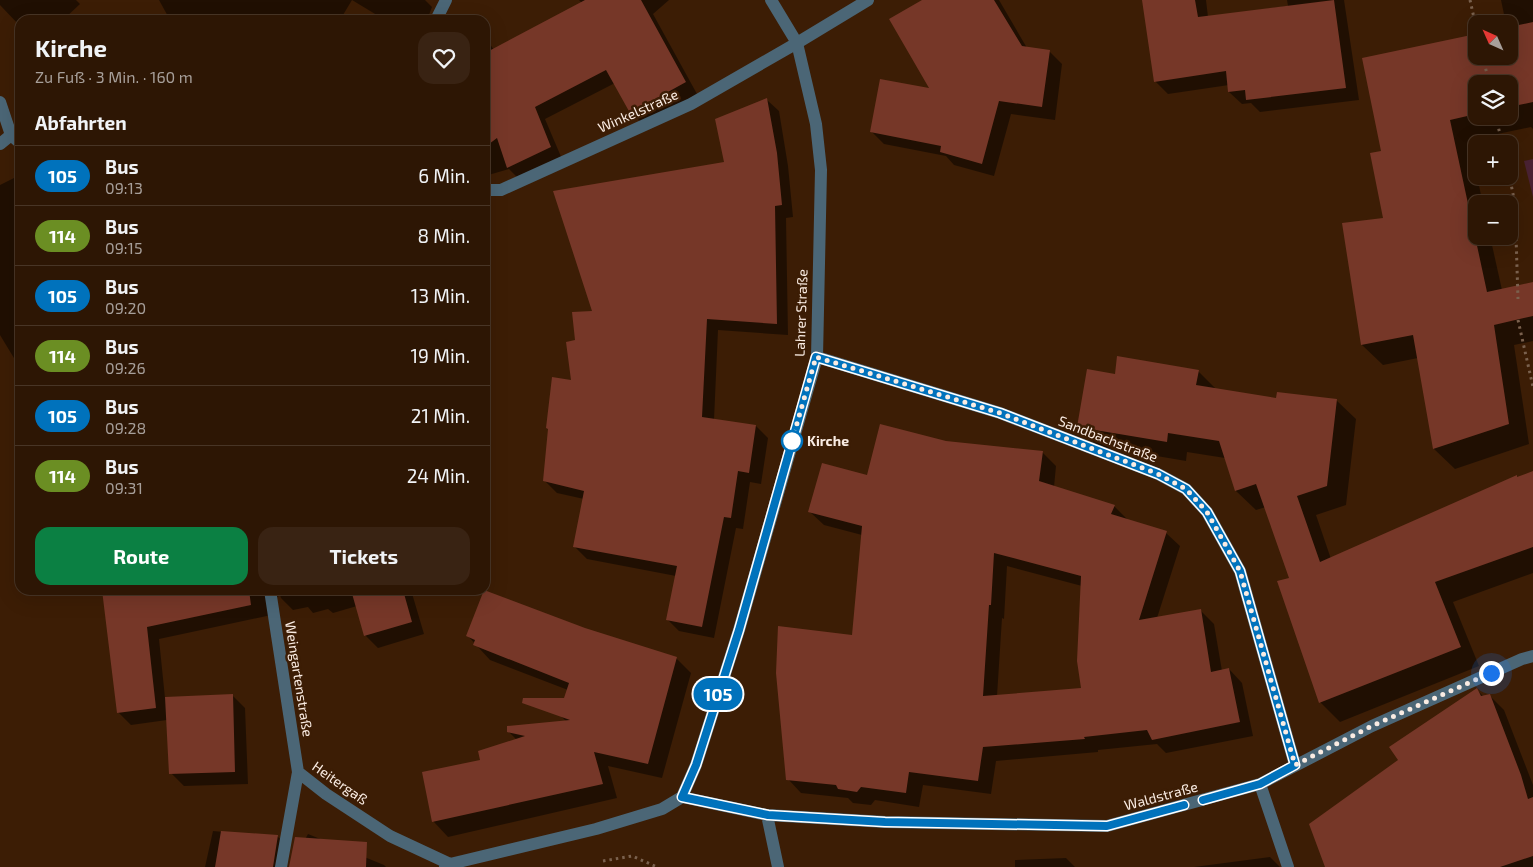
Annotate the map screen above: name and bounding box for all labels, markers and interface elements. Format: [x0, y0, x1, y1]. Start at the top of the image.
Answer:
north arrow [1468, 15, 1518, 65]
map controls [1468, 15, 1518, 245]
button: heart [418, 32, 470, 84]
text: Kirche [35, 33, 107, 62]
text: Zu Fuß · 3 Min. · 160 m [35, 67, 193, 86]
button: layers [1468, 75, 1518, 125]
street label: Winkelstraße [595, 85, 681, 136]
text: Abfahrten [35, 111, 127, 134]
button: + [1468, 135, 1518, 185]
text: Bus [105, 155, 139, 178]
text: 6 Min. [418, 164, 470, 187]
text: 105 [48, 165, 77, 187]
text: 09:13 [105, 178, 143, 197]
button: − [1468, 195, 1518, 245]
text: Bus [105, 215, 139, 238]
text: 8 Min. [417, 224, 470, 247]
text: 114 [49, 225, 76, 247]
text: 09:15 [105, 238, 143, 257]
street label: Lahrer Straße [790, 269, 811, 357]
text: Bus [105, 275, 139, 298]
text: 13 Min. [411, 284, 470, 307]
text: 105 [48, 285, 77, 307]
text: 09:20 [105, 298, 146, 317]
text: Bus [105, 335, 139, 358]
text: 19 Min. [411, 344, 470, 367]
text: 114 [49, 345, 76, 367]
text: 09:26 [105, 358, 146, 377]
text: Bus [105, 395, 139, 418]
text: 21 Min. [411, 404, 470, 427]
text: 105 [48, 405, 77, 427]
street label: Sandbachstraße [1056, 412, 1160, 465]
text: 09:28 [105, 418, 146, 437]
marker: Kirche [781, 430, 803, 452]
place label: Kirche [807, 432, 849, 449]
text: Bus [105, 455, 139, 478]
text: 24 Min. [407, 464, 470, 487]
text: 114 [49, 465, 76, 487]
text: 09:31 [105, 478, 143, 497]
button: Route [35, 527, 248, 585]
button: Tickets [258, 527, 470, 585]
street label: Weingartenstraße [282, 620, 317, 738]
your location [1479, 661, 1504, 686]
line badge: 105 [689, 678, 747, 710]
text: 105 [703, 683, 733, 705]
street label: Heitergaß [309, 757, 371, 808]
street label: Waldstraße [1122, 778, 1200, 814]

